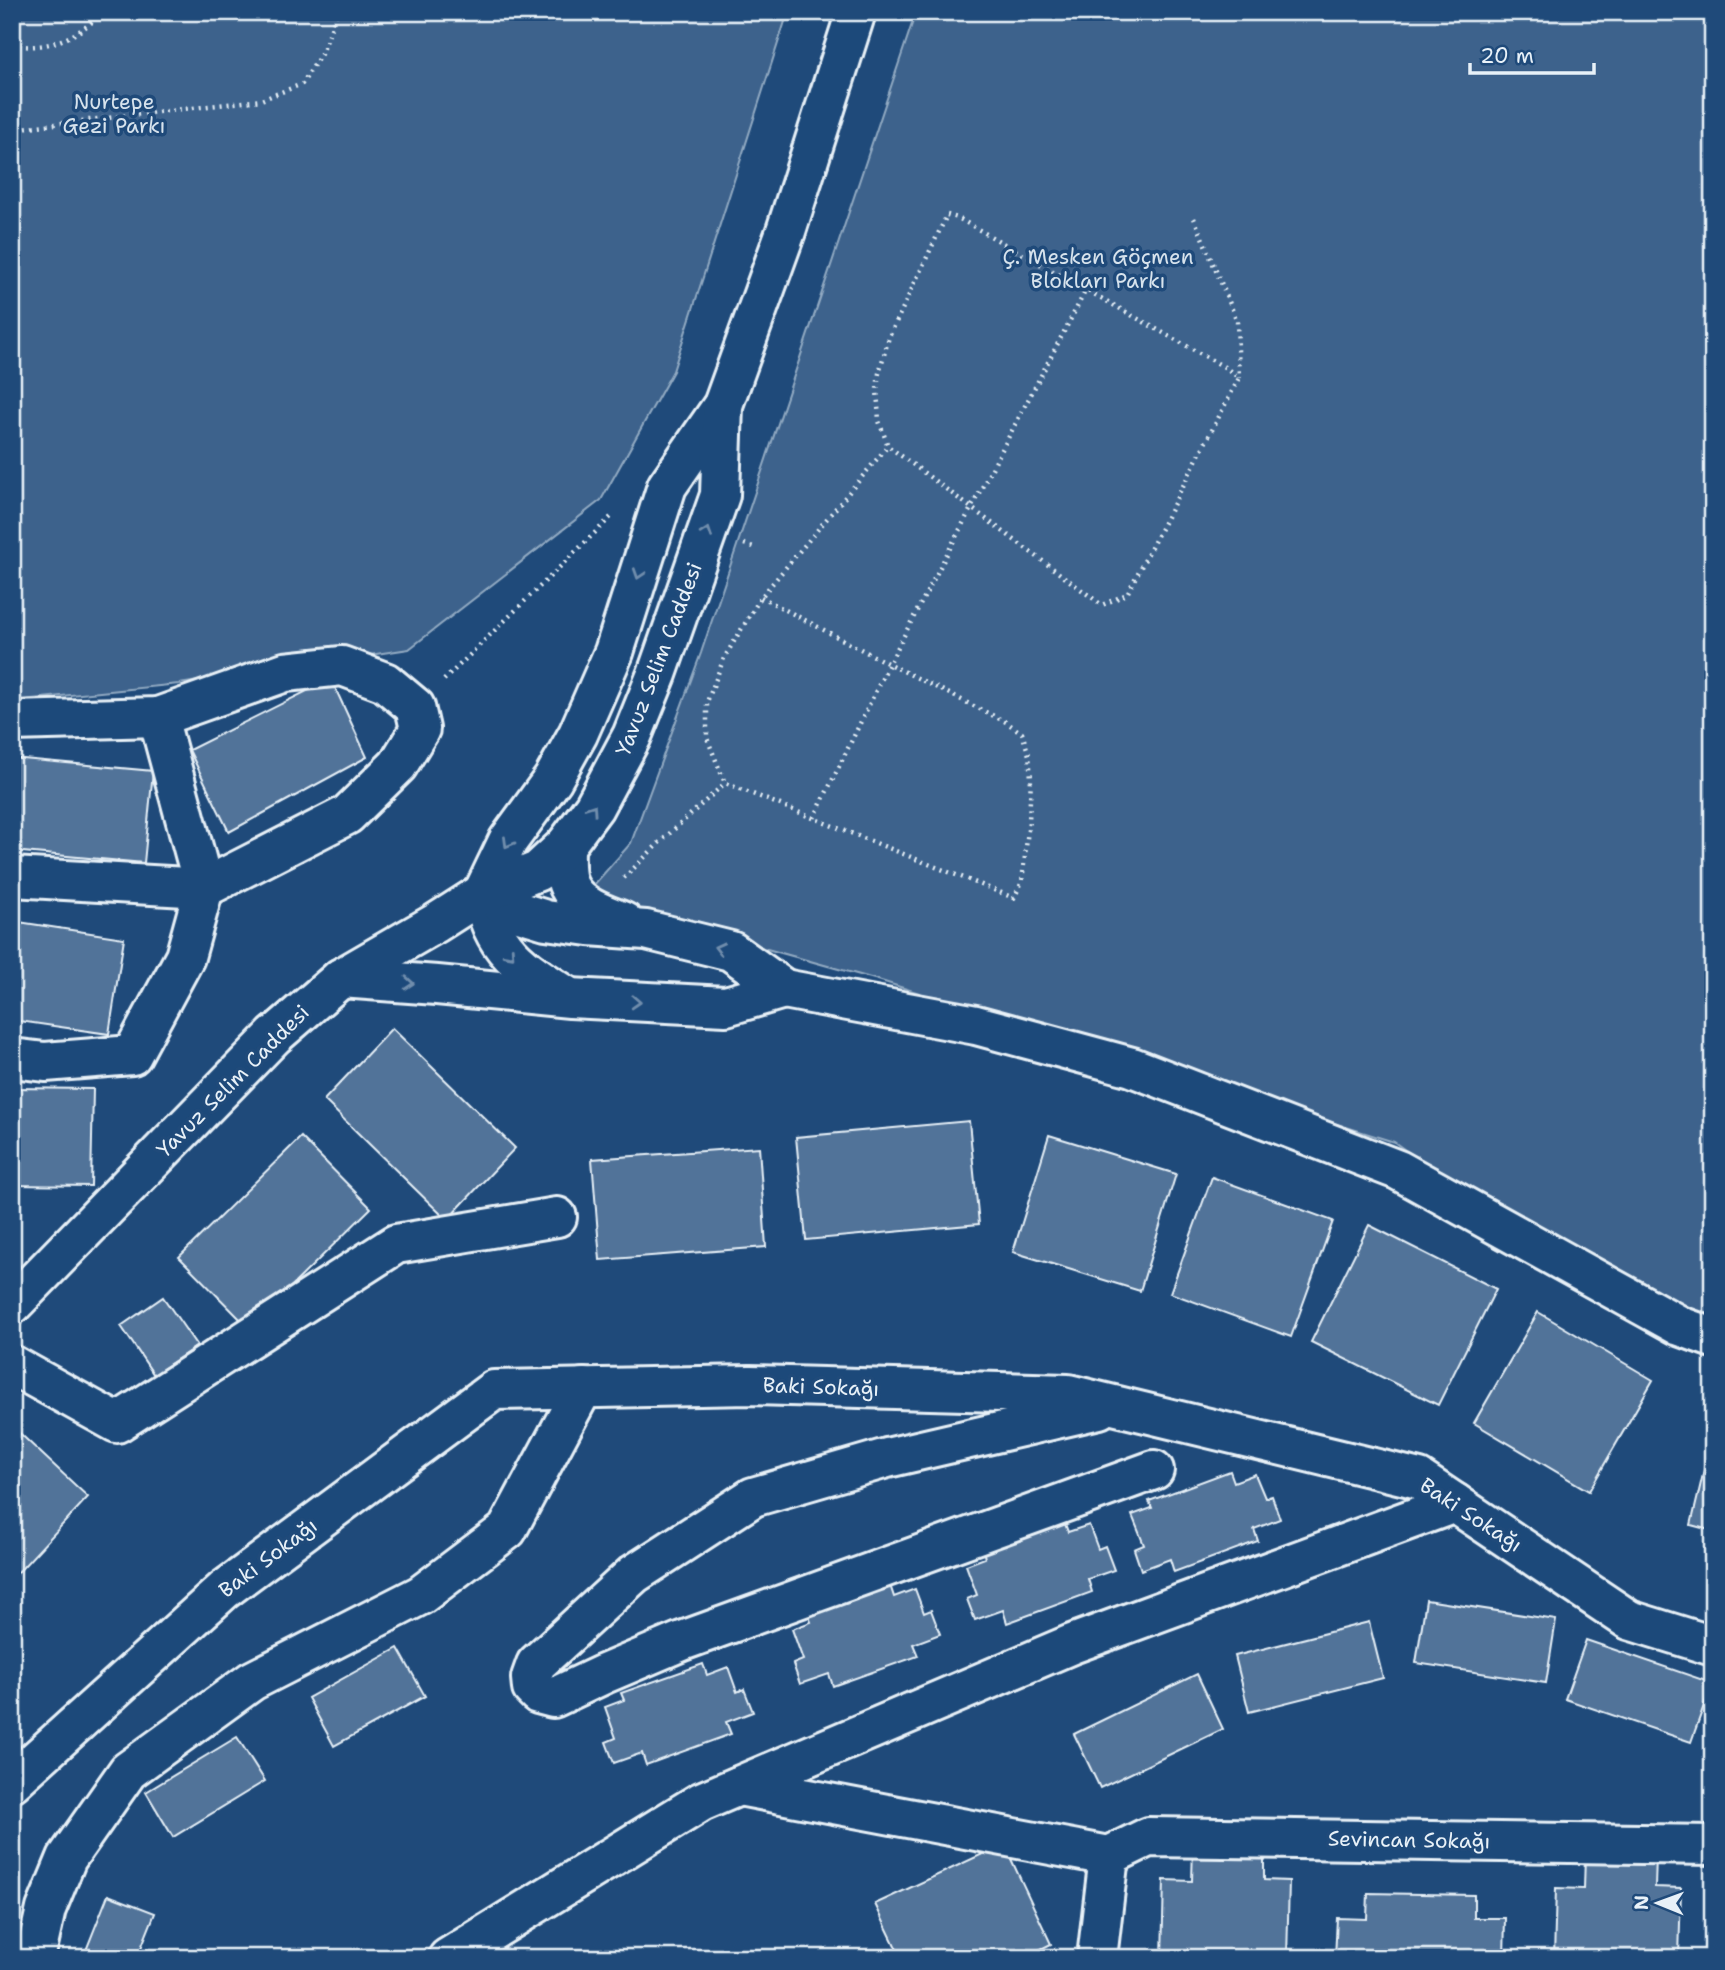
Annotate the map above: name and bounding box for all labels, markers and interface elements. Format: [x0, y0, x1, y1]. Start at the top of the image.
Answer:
scale bar [1470, 32, 1594, 76]
text: 20 m [1480, 42, 1534, 70]
park label: Nurtepe Gezi Parkı [62, 88, 166, 140]
park label: Ç. Mesken Göçmen Blokları Parkı [1003, 243, 1194, 295]
one-way arrow [699, 526, 713, 538]
street label: Yavuz Selim Caddesi [609, 558, 709, 760]
one-way arrow [633, 568, 647, 580]
one-way arrow [584, 804, 596, 817]
one-way arrow [503, 835, 516, 848]
one-way arrow [713, 942, 725, 956]
one-way arrow [502, 946, 514, 959]
one-way arrow [404, 975, 415, 990]
one-way arrow [631, 994, 642, 1009]
street label: Yavuz Selim Caddesi [151, 999, 315, 1163]
street label: Baki Sokağı [762, 1371, 880, 1403]
street label: Baki Sokağı [1414, 1471, 1528, 1559]
street label: Baki Sokağı [213, 1512, 323, 1604]
street label: Sevincan Sokağı [1328, 1825, 1490, 1855]
north arrow [1624, 1868, 1694, 1938]
text: N [1629, 1895, 1654, 1910]

